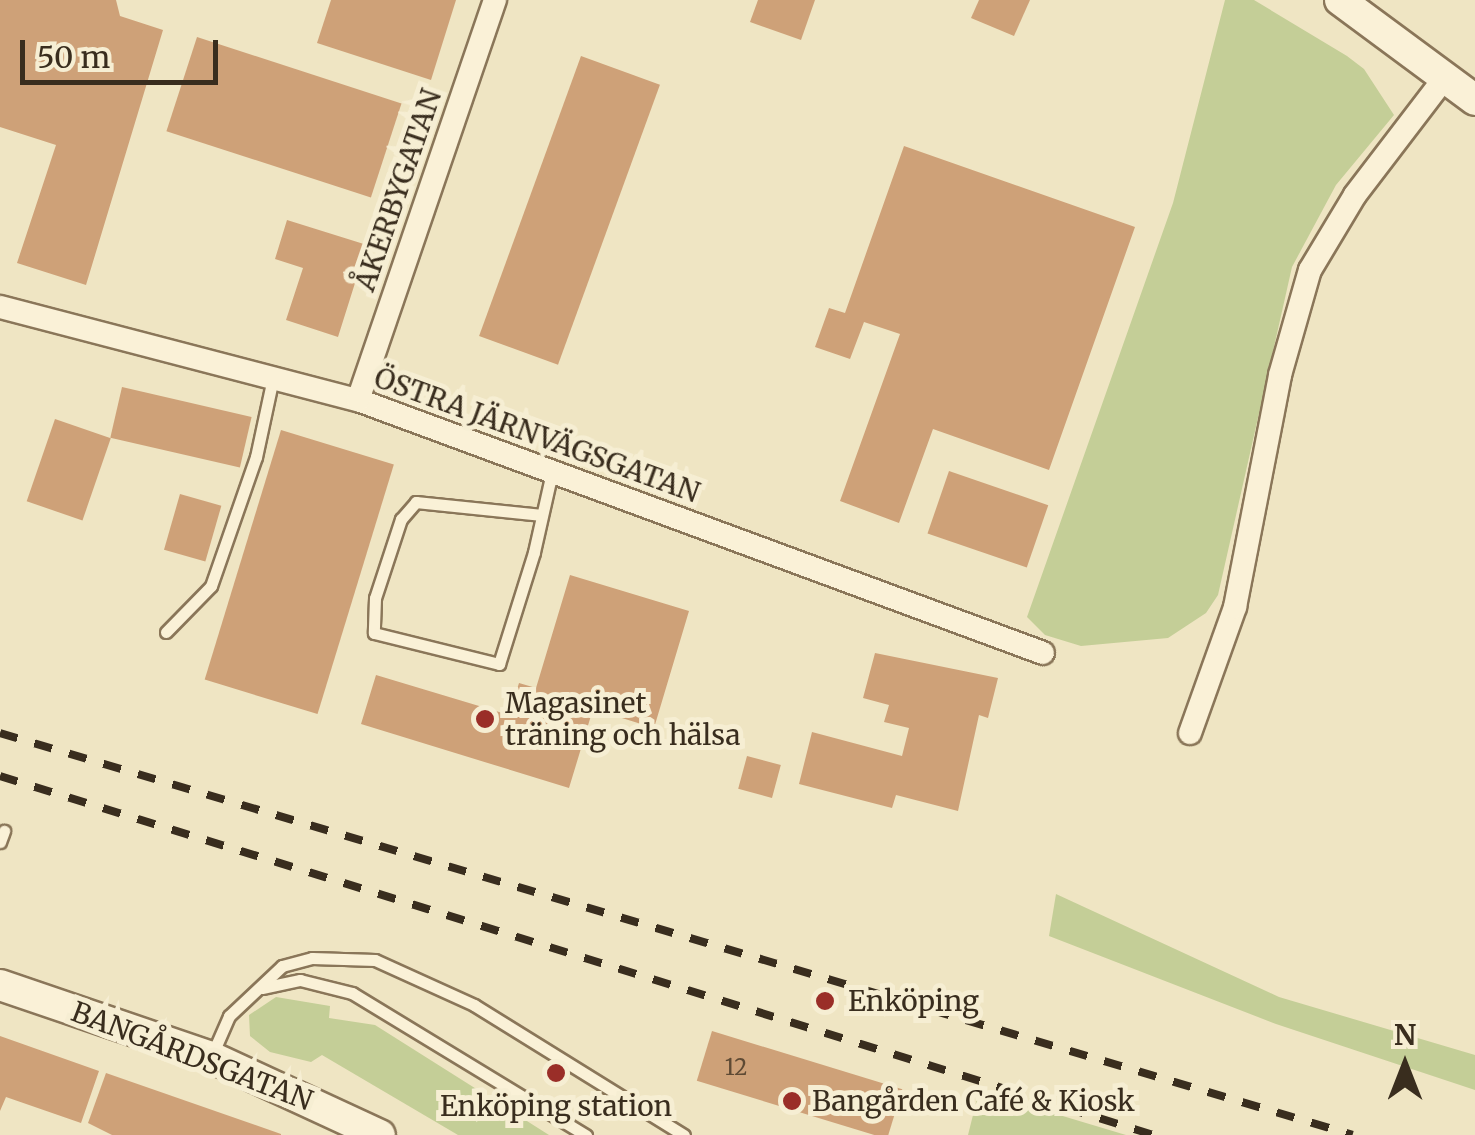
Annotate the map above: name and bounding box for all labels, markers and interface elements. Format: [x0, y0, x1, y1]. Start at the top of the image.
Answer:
scale bar [25, 20, 222, 82]
text: 50 m [37, 38, 110, 76]
street label: ÅKERBYGATAN [348, 85, 448, 295]
street label: ÖSTRA JÄRNVÄGSGATAN [370, 360, 704, 510]
place label: Magasinet träning och hälsa [505, 686, 740, 752]
marker: Magasinet träning och hälsa [474, 708, 496, 730]
place label: Enköping [848, 984, 979, 1018]
marker: Enköping [812, 988, 838, 1014]
street label: BANGÅRDSGATAN [67, 995, 317, 1117]
north arrow [1355, 1015, 1455, 1115]
text: N [1394, 1017, 1416, 1053]
house number: 12 [725, 1055, 747, 1081]
marker: Enköping station [545, 1062, 567, 1084]
place label: Bangården Café & Kiosk [812, 1084, 1135, 1118]
place label: Enköping station [440, 1089, 672, 1123]
marker: Bangården Café & Kiosk [781, 1090, 803, 1112]

